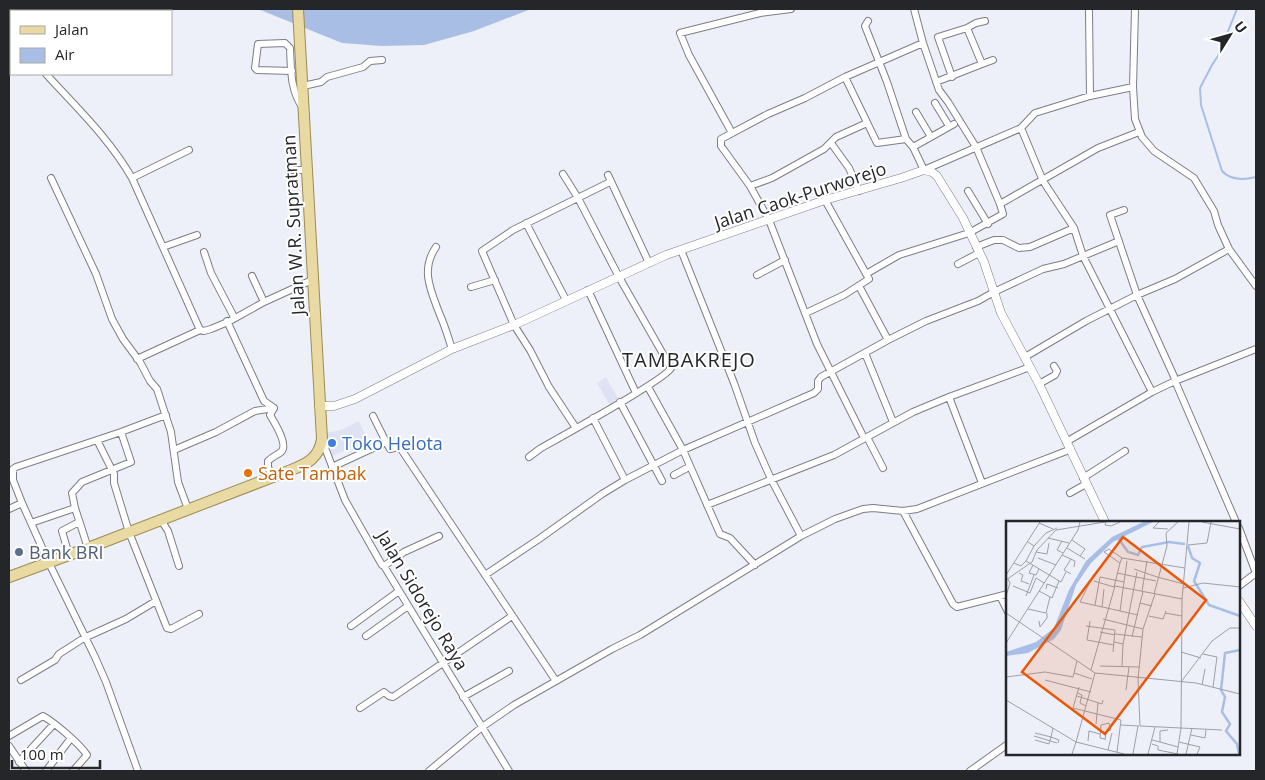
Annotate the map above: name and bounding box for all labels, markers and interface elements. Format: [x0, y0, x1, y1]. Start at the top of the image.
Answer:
legend [10, 10, 172, 75]
north arrow [1205, 10, 1255, 60]
text: U [1230, 17, 1252, 37]
text: Jalan [53, 19, 89, 39]
text: Air [55, 44, 74, 64]
street label: Jalan W.R. Supratman [276, 134, 310, 318]
street label: Jalan Caok-Purworejo [709, 156, 889, 235]
district label: TAMBAKREJO [622, 346, 756, 373]
place label: Toko Helota [342, 431, 443, 455]
marker: Toko Helota [326, 437, 338, 449]
place label: Sate Tambak [258, 461, 367, 485]
marker: Sate Tambak [242, 467, 254, 479]
inset map [1006, 521, 1240, 755]
street label: Jalan Sidorejo Raya [371, 524, 474, 674]
place label: Bank BRI [29, 540, 104, 564]
marker: Bank BRI [13, 546, 25, 558]
scale bar [12, 738, 100, 770]
text: 100 m [20, 744, 64, 764]

